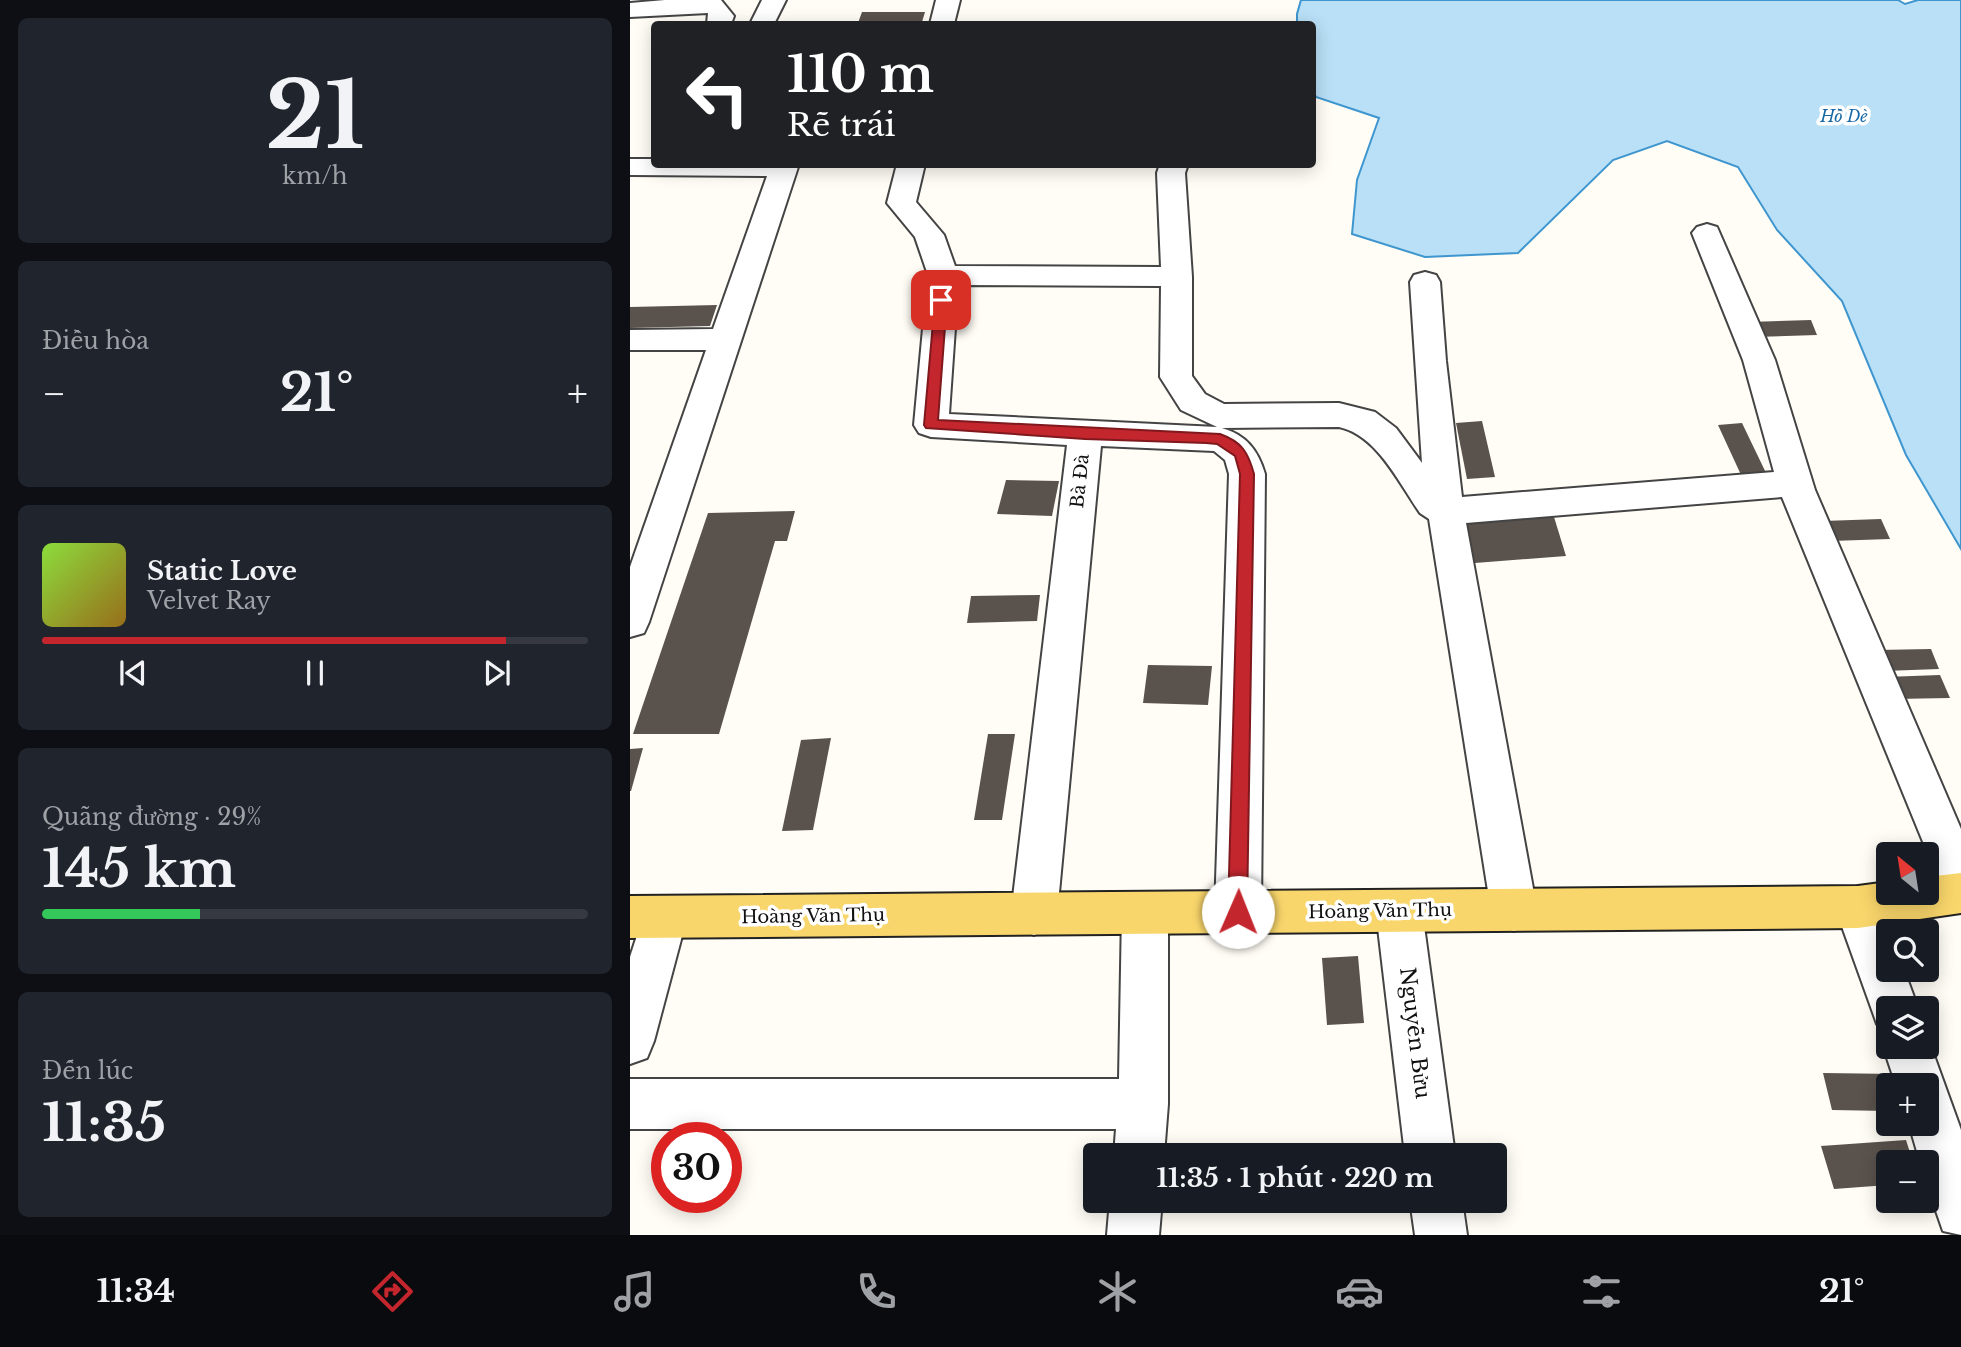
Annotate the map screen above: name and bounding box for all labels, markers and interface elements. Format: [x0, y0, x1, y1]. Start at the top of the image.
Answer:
text: 110 m [787, 44, 934, 105]
icon: left [672, 49, 763, 140]
text: 21 [266, 60, 364, 173]
text: Rẽ trái [787, 105, 896, 145]
water label: Hồ Dè [1819, 106, 1868, 126]
text: km/h [282, 162, 348, 190]
pin [911, 270, 971, 330]
icon: arrive [922, 281, 960, 319]
text: Điều hòa [42, 327, 149, 355]
text: 21° [280, 361, 354, 425]
text: − [42, 370, 66, 417]
text: + [567, 370, 588, 417]
street label: Bà Đà [1066, 453, 1094, 509]
text: Static Love [147, 555, 297, 587]
text: Velvet Ray [147, 587, 271, 615]
icon: previous [114, 654, 152, 692]
icon: pause [296, 654, 334, 692]
icon: next [478, 654, 516, 692]
text: Quãng đường · 29% [42, 803, 262, 831]
text: 145 km [42, 837, 236, 901]
north arrow [1876, 842, 1939, 905]
map controls [1876, 842, 1939, 1213]
position arrow [1201, 875, 1275, 949]
street label: Hoàng Văn Thụ [1308, 899, 1452, 923]
street label: Hoàng Văn Thụ [741, 904, 885, 928]
button: search [1876, 919, 1939, 982]
street label: Nguyễn Bửu [1394, 966, 1436, 1100]
button: layers [1876, 996, 1939, 1059]
text: Đến lúc [42, 1057, 133, 1085]
button: + [1876, 1073, 1939, 1136]
text: 11:35 [42, 1091, 166, 1155]
speed limit sign: 30 [651, 1122, 742, 1213]
button: − [1876, 1150, 1939, 1213]
text: 11:35 · 1 phút · 220 m [1157, 1162, 1433, 1194]
icon: directions [368, 1267, 417, 1316]
icon: music [610, 1267, 659, 1316]
icon: phone [852, 1267, 901, 1316]
icon: climate [1093, 1267, 1142, 1316]
icon: car [1335, 1267, 1384, 1316]
icon: filters [1577, 1267, 1626, 1316]
text: 11:34 [96, 1271, 175, 1311]
text: 21° [1819, 1271, 1865, 1311]

